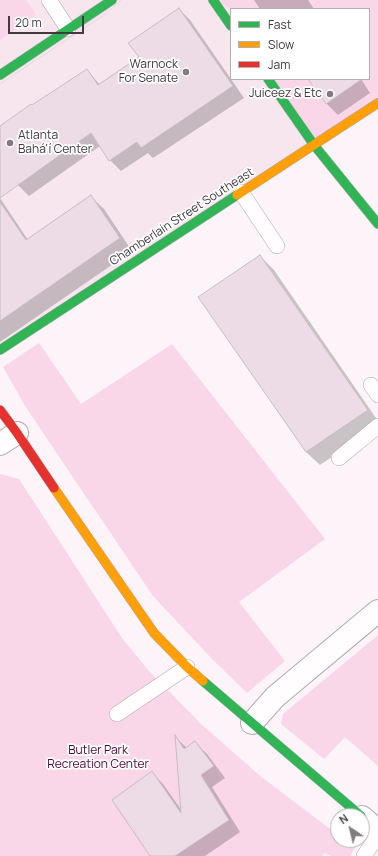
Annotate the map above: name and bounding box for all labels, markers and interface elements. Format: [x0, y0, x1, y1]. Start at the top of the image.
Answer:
scale bar [10, 8, 86, 34]
legend [230, 8, 370, 80]
text: 20 m [15, 14, 42, 31]
text: Fast [268, 16, 292, 33]
text: Slow [268, 36, 294, 53]
text: Jam [268, 56, 290, 73]
place label: Warnock For Senate [119, 58, 178, 86]
marker: Warnock For Senate [181, 67, 191, 77]
place label: Juiceez & Etc [249, 87, 322, 101]
marker: Juiceez & Etc [325, 89, 335, 99]
place label: Atlanta Bahá'í Center [18, 129, 92, 157]
marker: Atlanta Bahá'í Center [5, 138, 15, 148]
street label: Chamberlain Street Southeast [107, 165, 257, 269]
park label: Butler Park Recreation Center [47, 744, 149, 772]
north arrow [330, 808, 370, 848]
text: N [336, 810, 351, 827]

